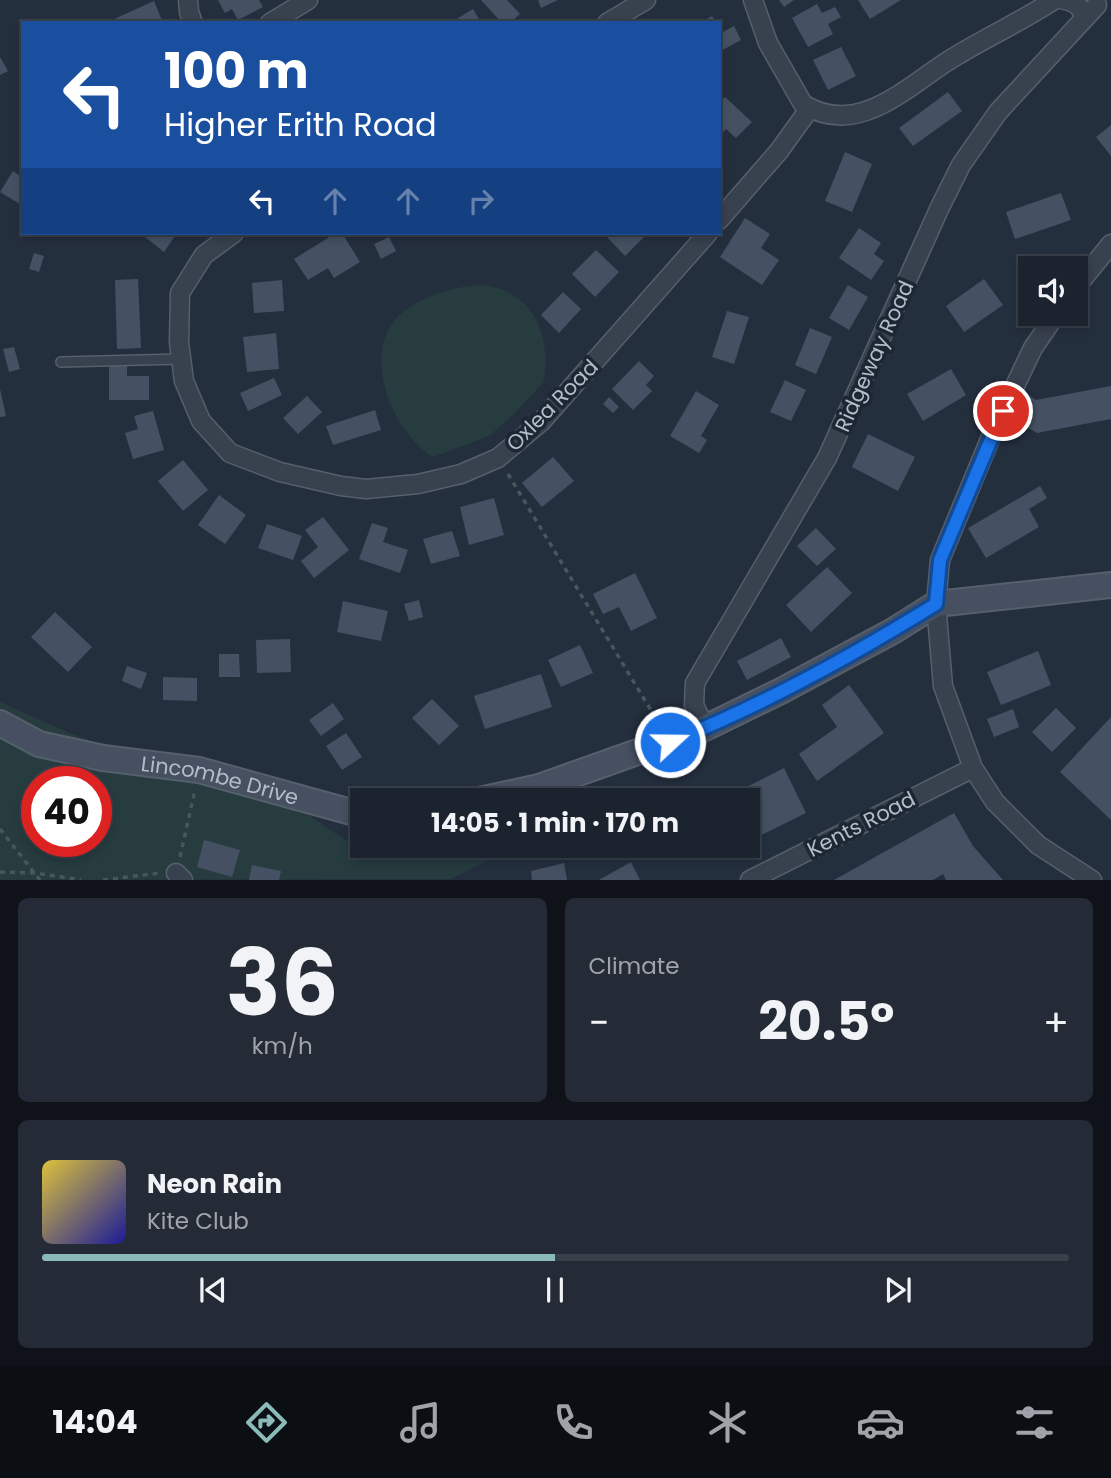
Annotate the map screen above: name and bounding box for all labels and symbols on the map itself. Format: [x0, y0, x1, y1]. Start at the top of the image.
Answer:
street label: Ridgeway Road [828, 276, 920, 436]
street label: Oxlea Road [500, 353, 604, 457]
pin [973, 381, 1033, 441]
position arrow [633, 705, 707, 779]
street label: Lincombe Drive [140, 748, 302, 811]
speed limit sign: 40 [21, 766, 112, 857]
street label: Kents Road [802, 784, 920, 864]

